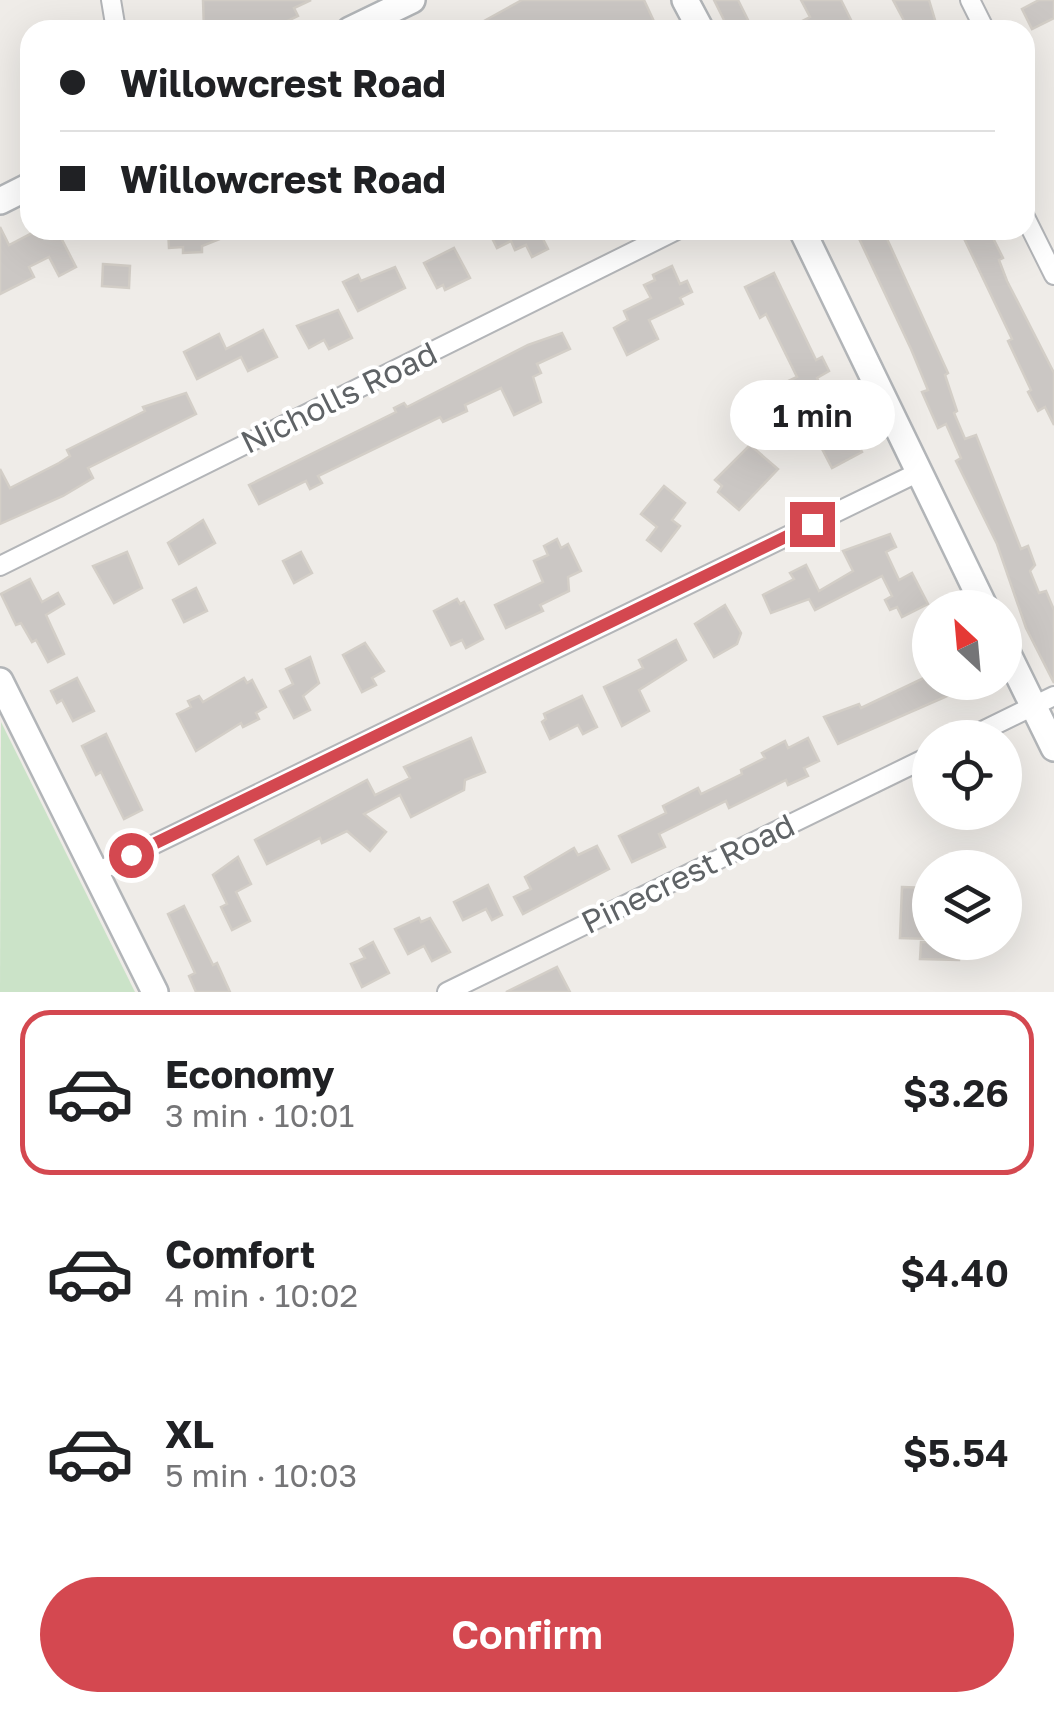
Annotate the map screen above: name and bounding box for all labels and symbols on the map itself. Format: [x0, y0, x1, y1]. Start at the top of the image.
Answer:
street label: Nicholls Road [234, 333, 443, 461]
callout: 1 min [730, 379, 894, 449]
route end [790, 502, 835, 547]
north arrow [912, 590, 1022, 700]
street label: Pinecrest Road [575, 805, 800, 941]
route start [109, 833, 154, 878]

